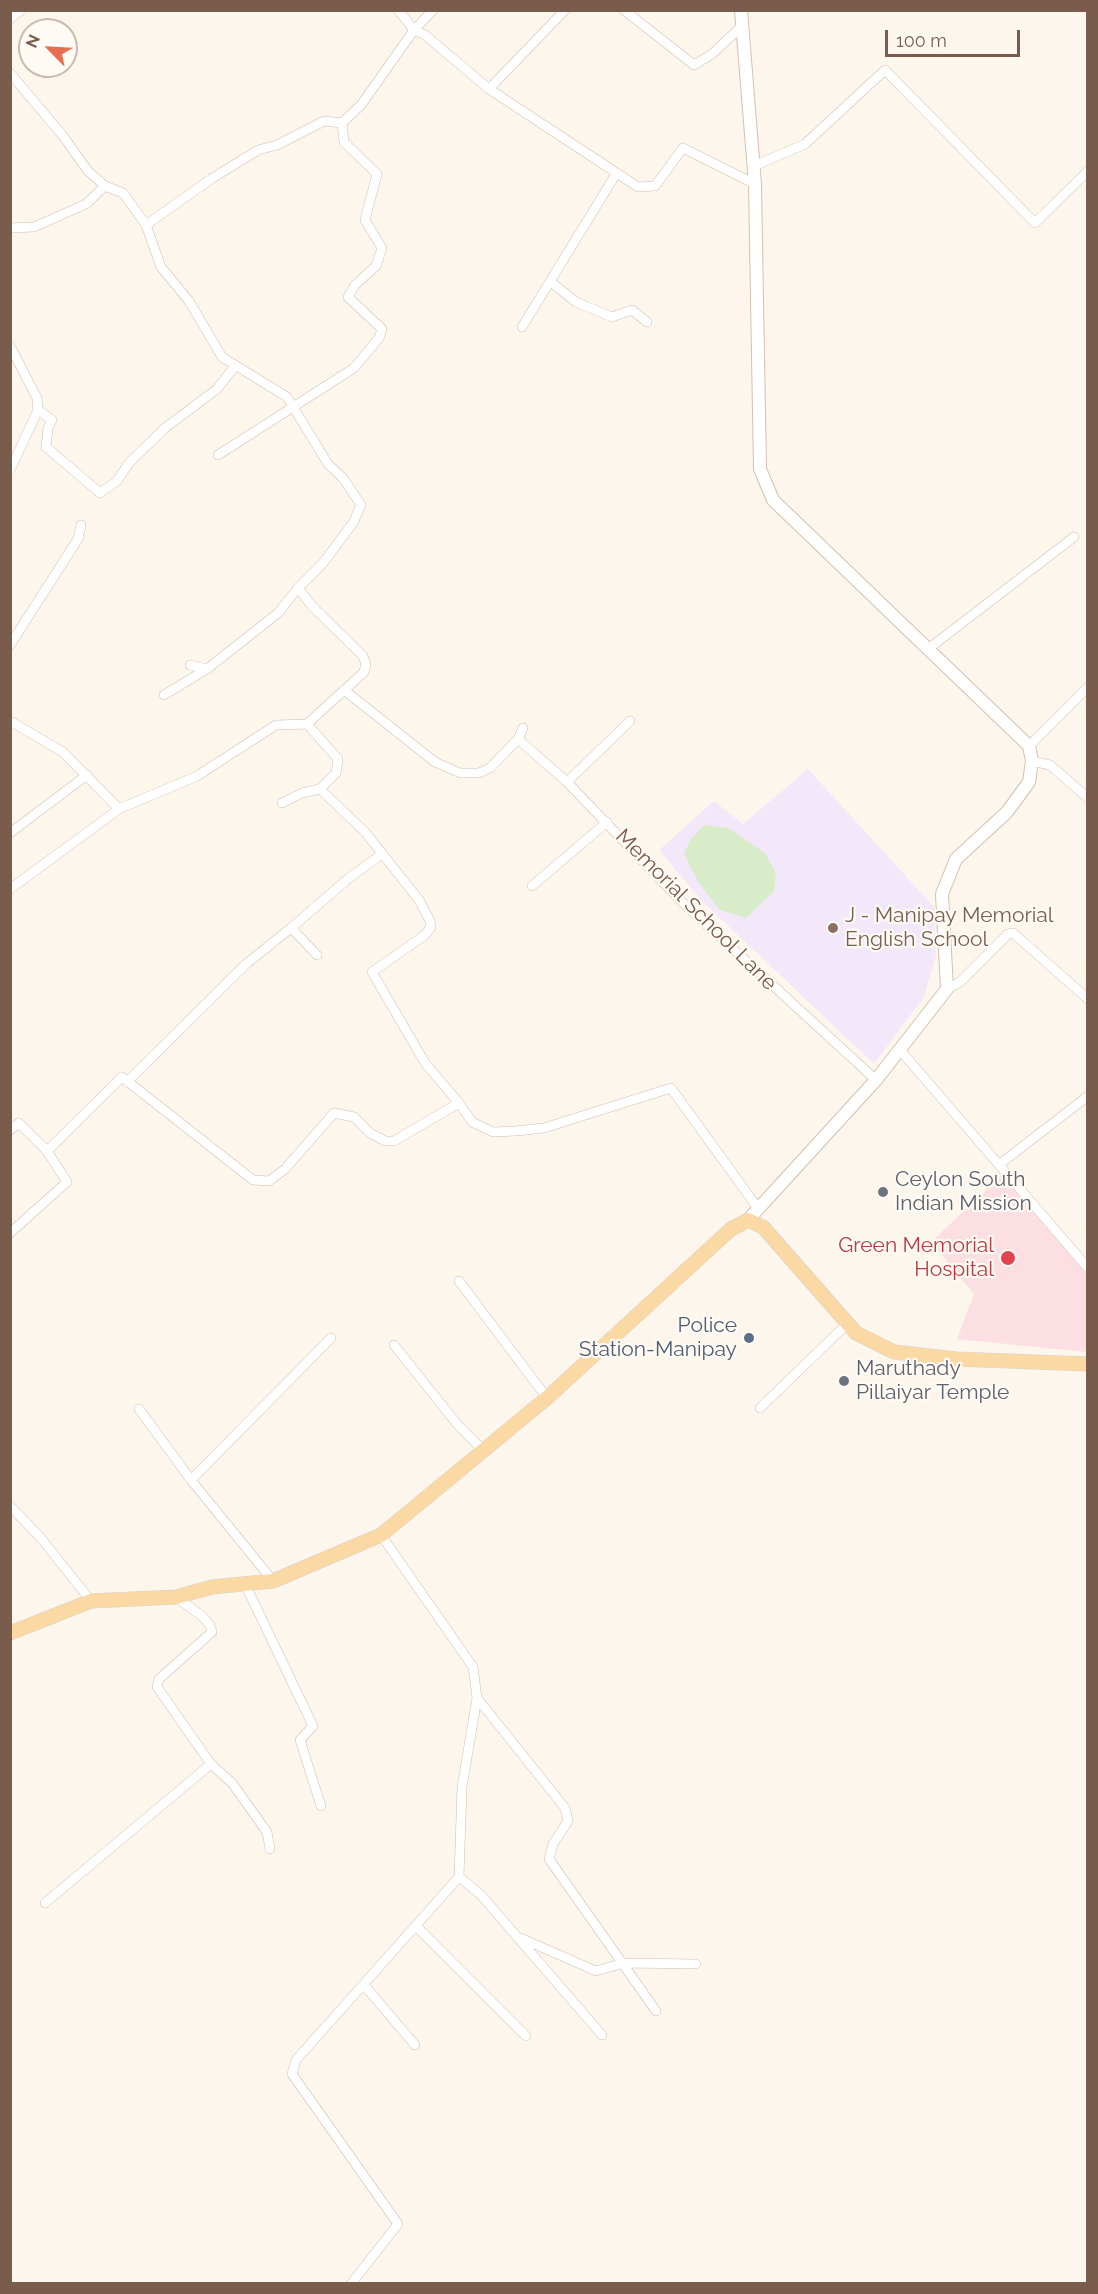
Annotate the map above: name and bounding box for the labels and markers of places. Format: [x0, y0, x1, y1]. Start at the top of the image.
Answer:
place label: J - Manipay Memorial English School [845, 903, 1054, 953]
marker: J - Manipay Memorial English School [826, 921, 840, 935]
place label: Ceylon South Indian Mission [895, 1167, 1032, 1217]
marker: Ceylon South Indian Mission [876, 1185, 890, 1199]
place label: Green Memorial Hospital [838, 1233, 994, 1283]
marker: Green Memorial Hospital [999, 1249, 1017, 1267]
place label: Police Station-Manipay [579, 1313, 737, 1363]
marker: Police Station-Manipay [742, 1331, 756, 1345]
place label: Maruthady Pillaiyar Temple [856, 1356, 1009, 1406]
marker: Maruthady Pillaiyar Temple [837, 1374, 851, 1388]

